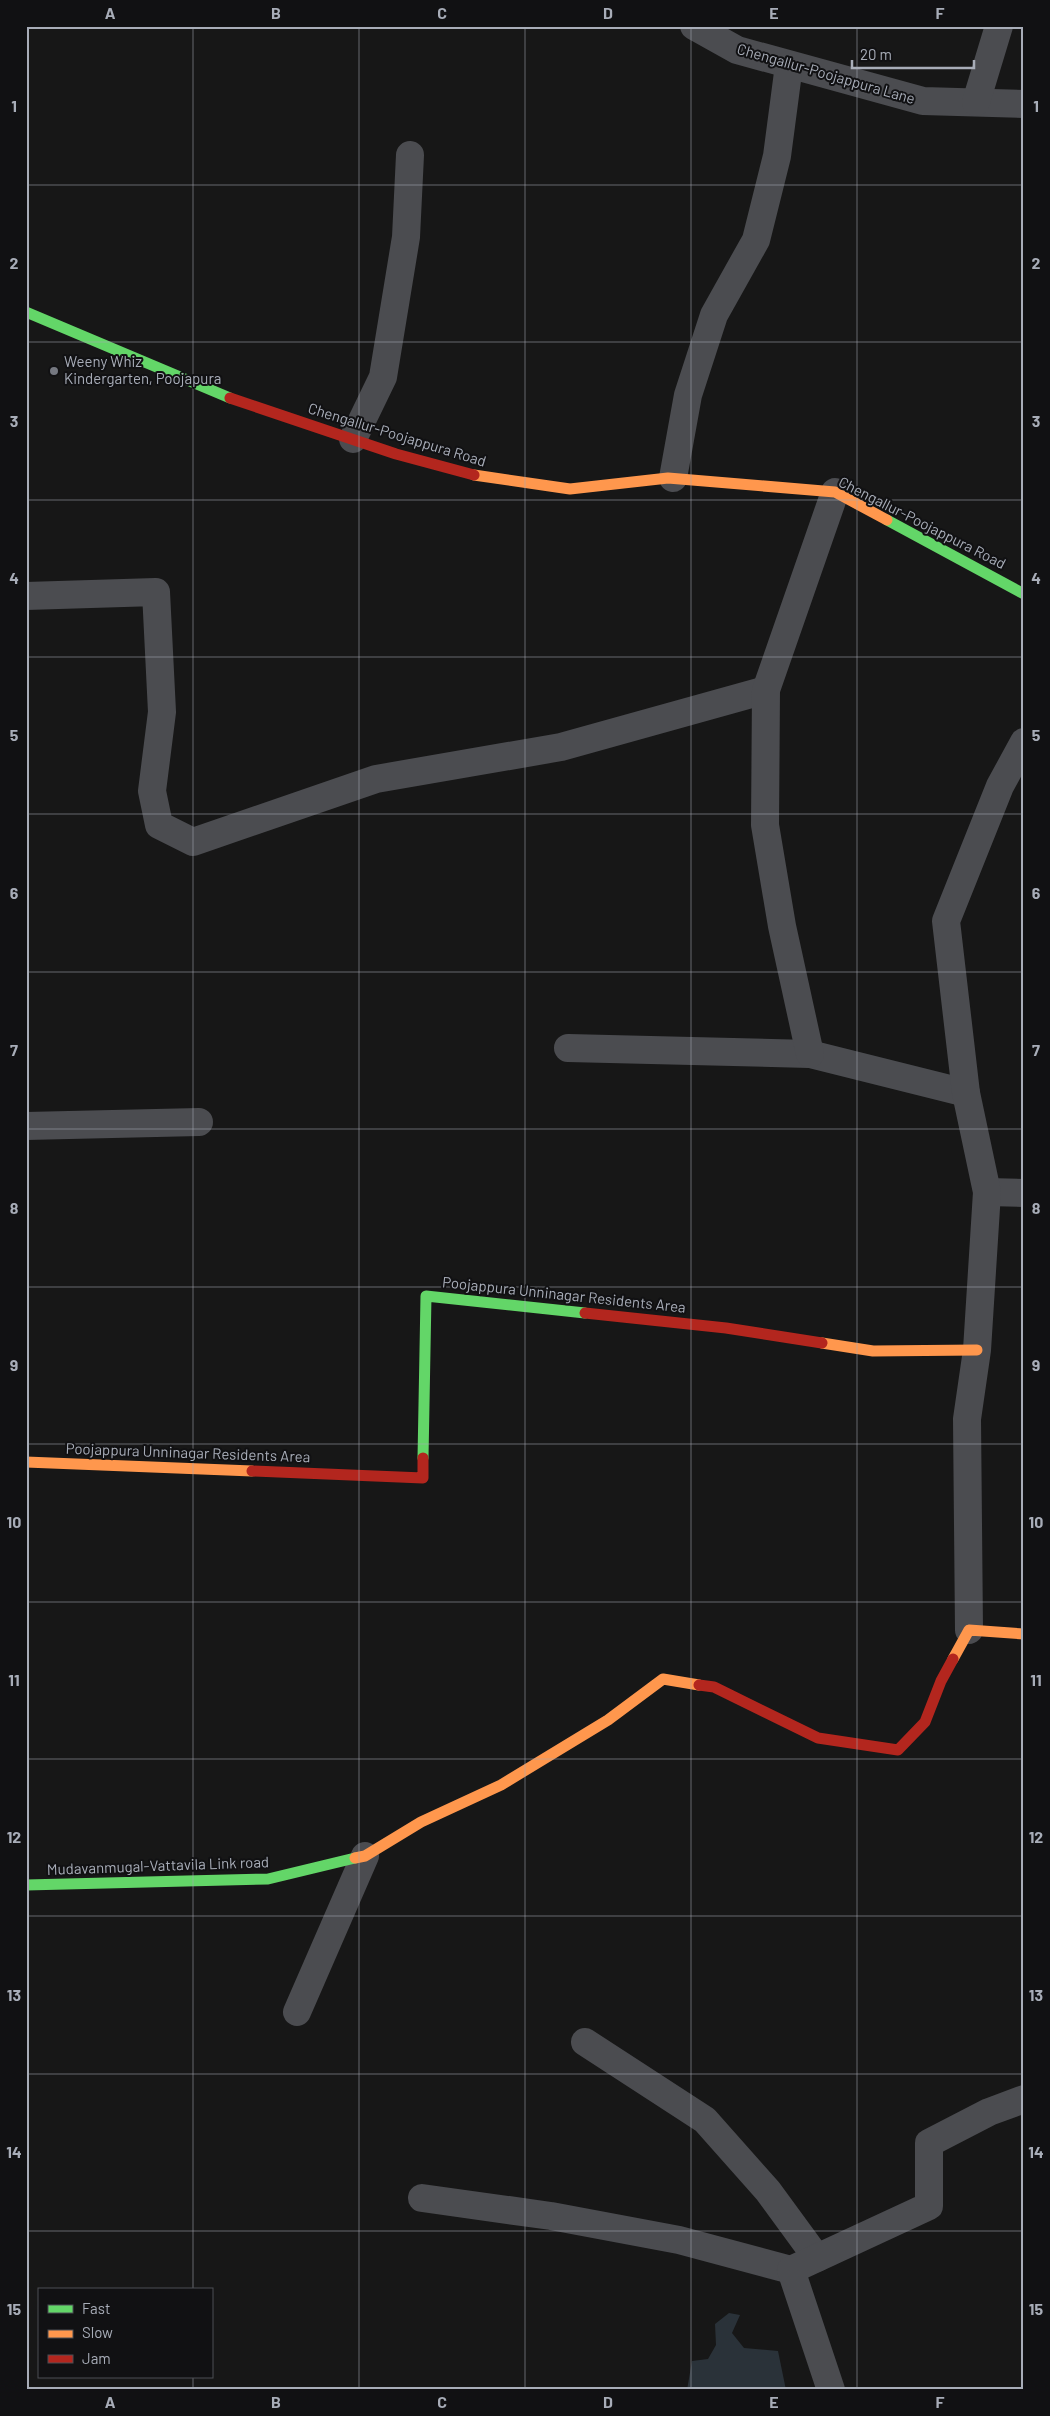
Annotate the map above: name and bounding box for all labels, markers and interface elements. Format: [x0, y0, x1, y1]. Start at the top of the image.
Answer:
text: A [105, 3, 116, 22]
text: B [271, 3, 281, 22]
text: C [437, 3, 447, 22]
text: D [603, 3, 613, 22]
text: E [769, 3, 779, 22]
text: F [936, 3, 945, 22]
scale bar [852, 38, 975, 70]
street label: Chengallur-Poojappura Lane [735, 39, 917, 107]
text: 20 m [860, 45, 892, 63]
text: 1 [11, 96, 17, 115]
text: 1 [1033, 96, 1039, 115]
text: 2 [10, 253, 19, 272]
text: 2 [1032, 253, 1041, 272]
place label: Weeny Whiz Kindergarten, Poojapura [64, 352, 221, 387]
marker: Weeny Whiz Kindergarten, Poojapura [48, 365, 60, 377]
street label: Chengallur-Poojappura Road [306, 398, 489, 470]
text: 3 [10, 411, 18, 430]
text: 3 [1032, 411, 1040, 430]
street label: Chengallur-Poojappura Road [836, 472, 1009, 572]
text: 4 [9, 568, 19, 587]
text: 4 [1031, 568, 1041, 587]
text: 5 [10, 725, 19, 744]
text: 5 [1032, 725, 1041, 744]
text: 6 [10, 883, 19, 902]
text: 6 [1032, 883, 1041, 902]
text: 7 [10, 1040, 18, 1059]
text: 7 [1032, 1040, 1040, 1059]
text: 8 [10, 1198, 19, 1217]
text: 8 [1032, 1198, 1041, 1217]
street label: Poojappura Unninagar Residents Area [441, 1272, 687, 1316]
text: 9 [10, 1355, 18, 1374]
text: 9 [1032, 1355, 1040, 1374]
street label: Poojappura Unninagar Residents Area [65, 1439, 311, 1465]
text: 10 [7, 1512, 21, 1531]
text: 10 [1029, 1512, 1043, 1531]
text: 11 [8, 1670, 20, 1689]
text: 11 [1030, 1670, 1042, 1689]
text: 12 [7, 1827, 21, 1846]
text: 12 [1029, 1827, 1043, 1846]
street label: Mudavanmugal-Vattavila Link road [47, 1852, 269, 1878]
text: 13 [7, 1985, 21, 2004]
text: 13 [1029, 1985, 1043, 2004]
text: 14 [6, 2142, 22, 2161]
text: 14 [1028, 2142, 1044, 2161]
legend [38, 2288, 212, 2378]
text: 15 [7, 2299, 22, 2318]
text: Fast [82, 2299, 110, 2317]
text: 15 [1029, 2299, 1044, 2318]
text: Slow [82, 2323, 113, 2341]
text: Jam [82, 2349, 111, 2367]
text: A [105, 2392, 116, 2411]
text: B [271, 2392, 281, 2411]
text: C [437, 2392, 447, 2411]
text: D [603, 2392, 613, 2411]
text: E [769, 2392, 779, 2411]
text: F [936, 2392, 945, 2411]

